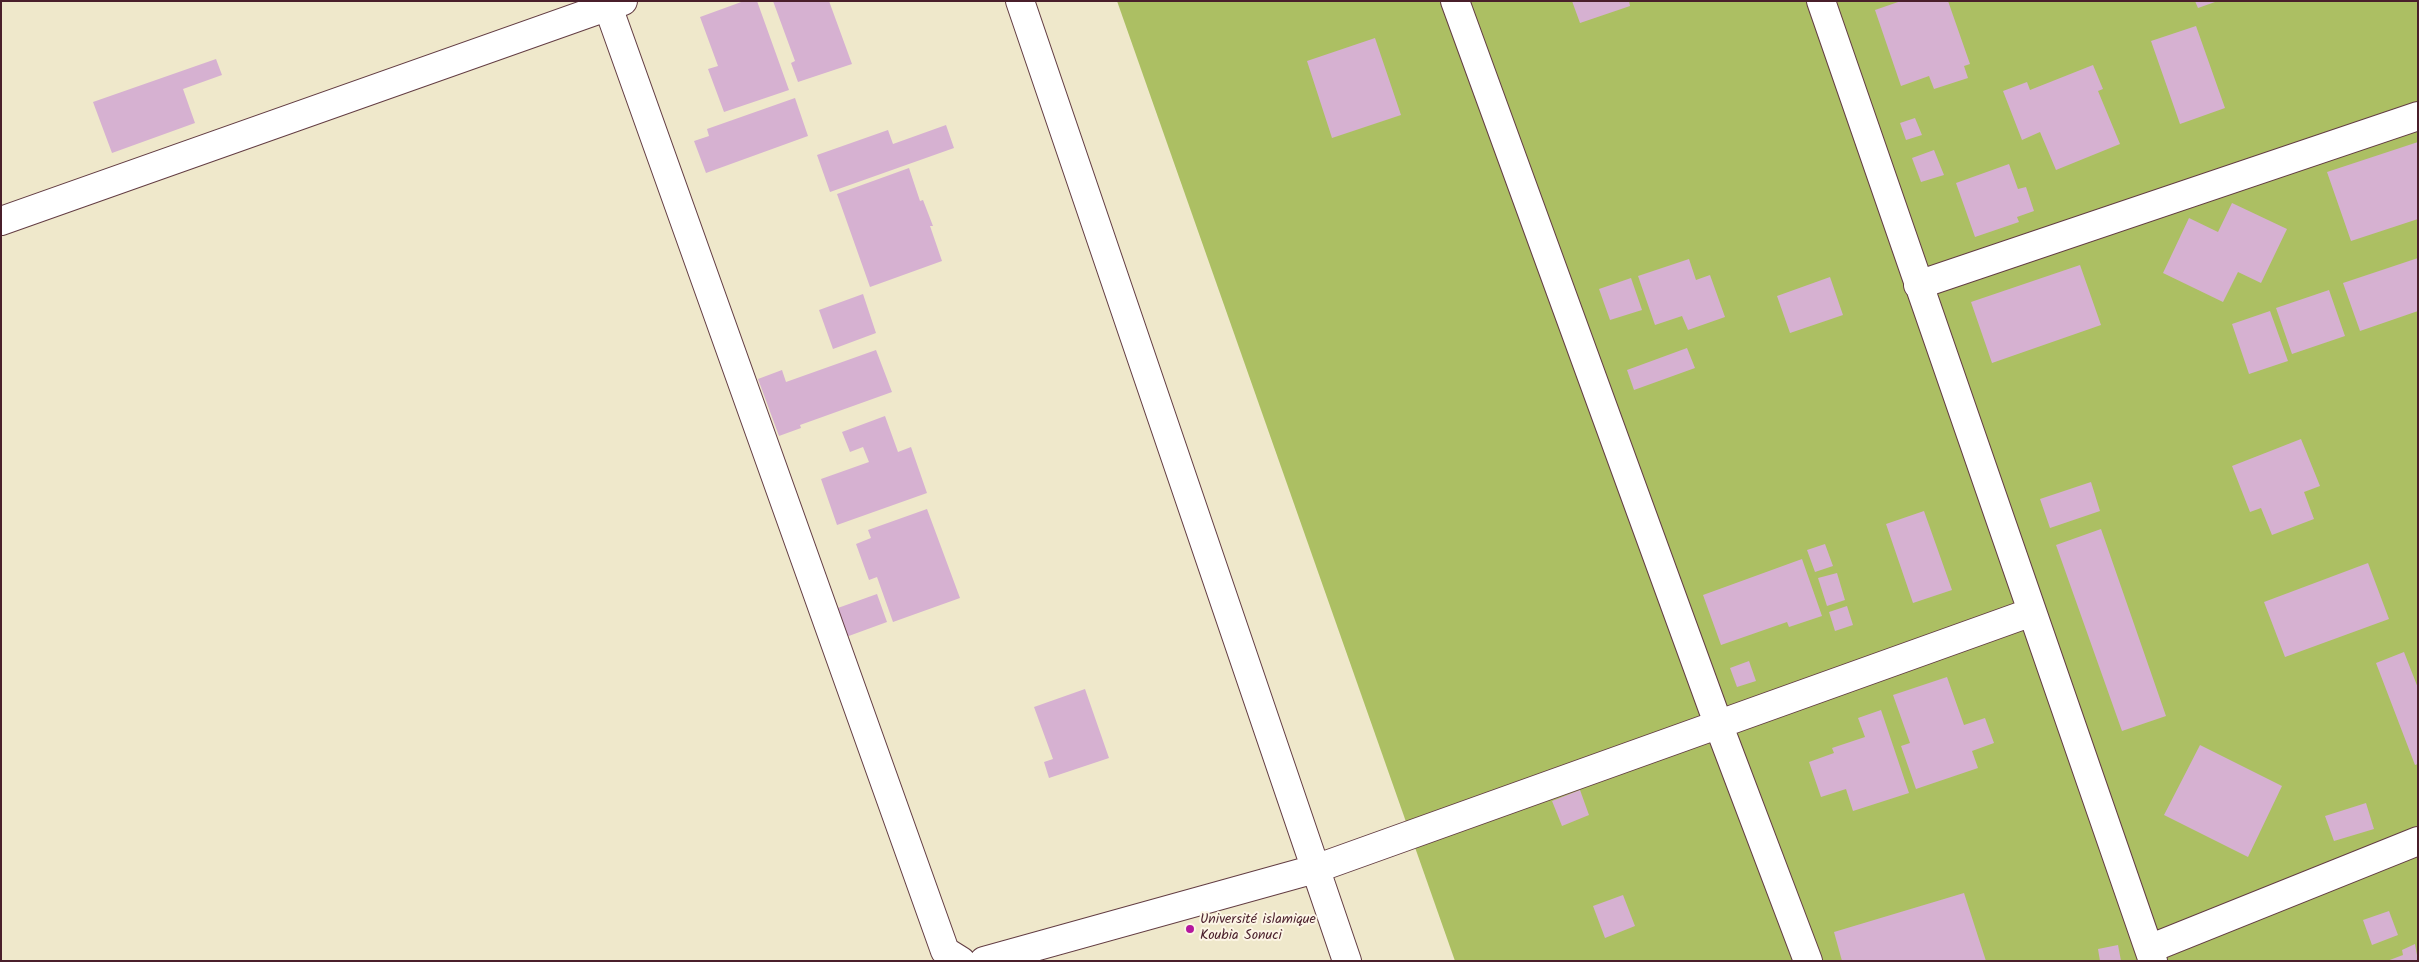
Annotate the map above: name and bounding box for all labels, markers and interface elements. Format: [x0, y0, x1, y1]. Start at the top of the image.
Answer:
place label: Université islamique Koubia Sonuci [1200, 913, 1316, 946]
marker: Université islamique Koubia Sonuci [1184, 923, 1196, 935]

